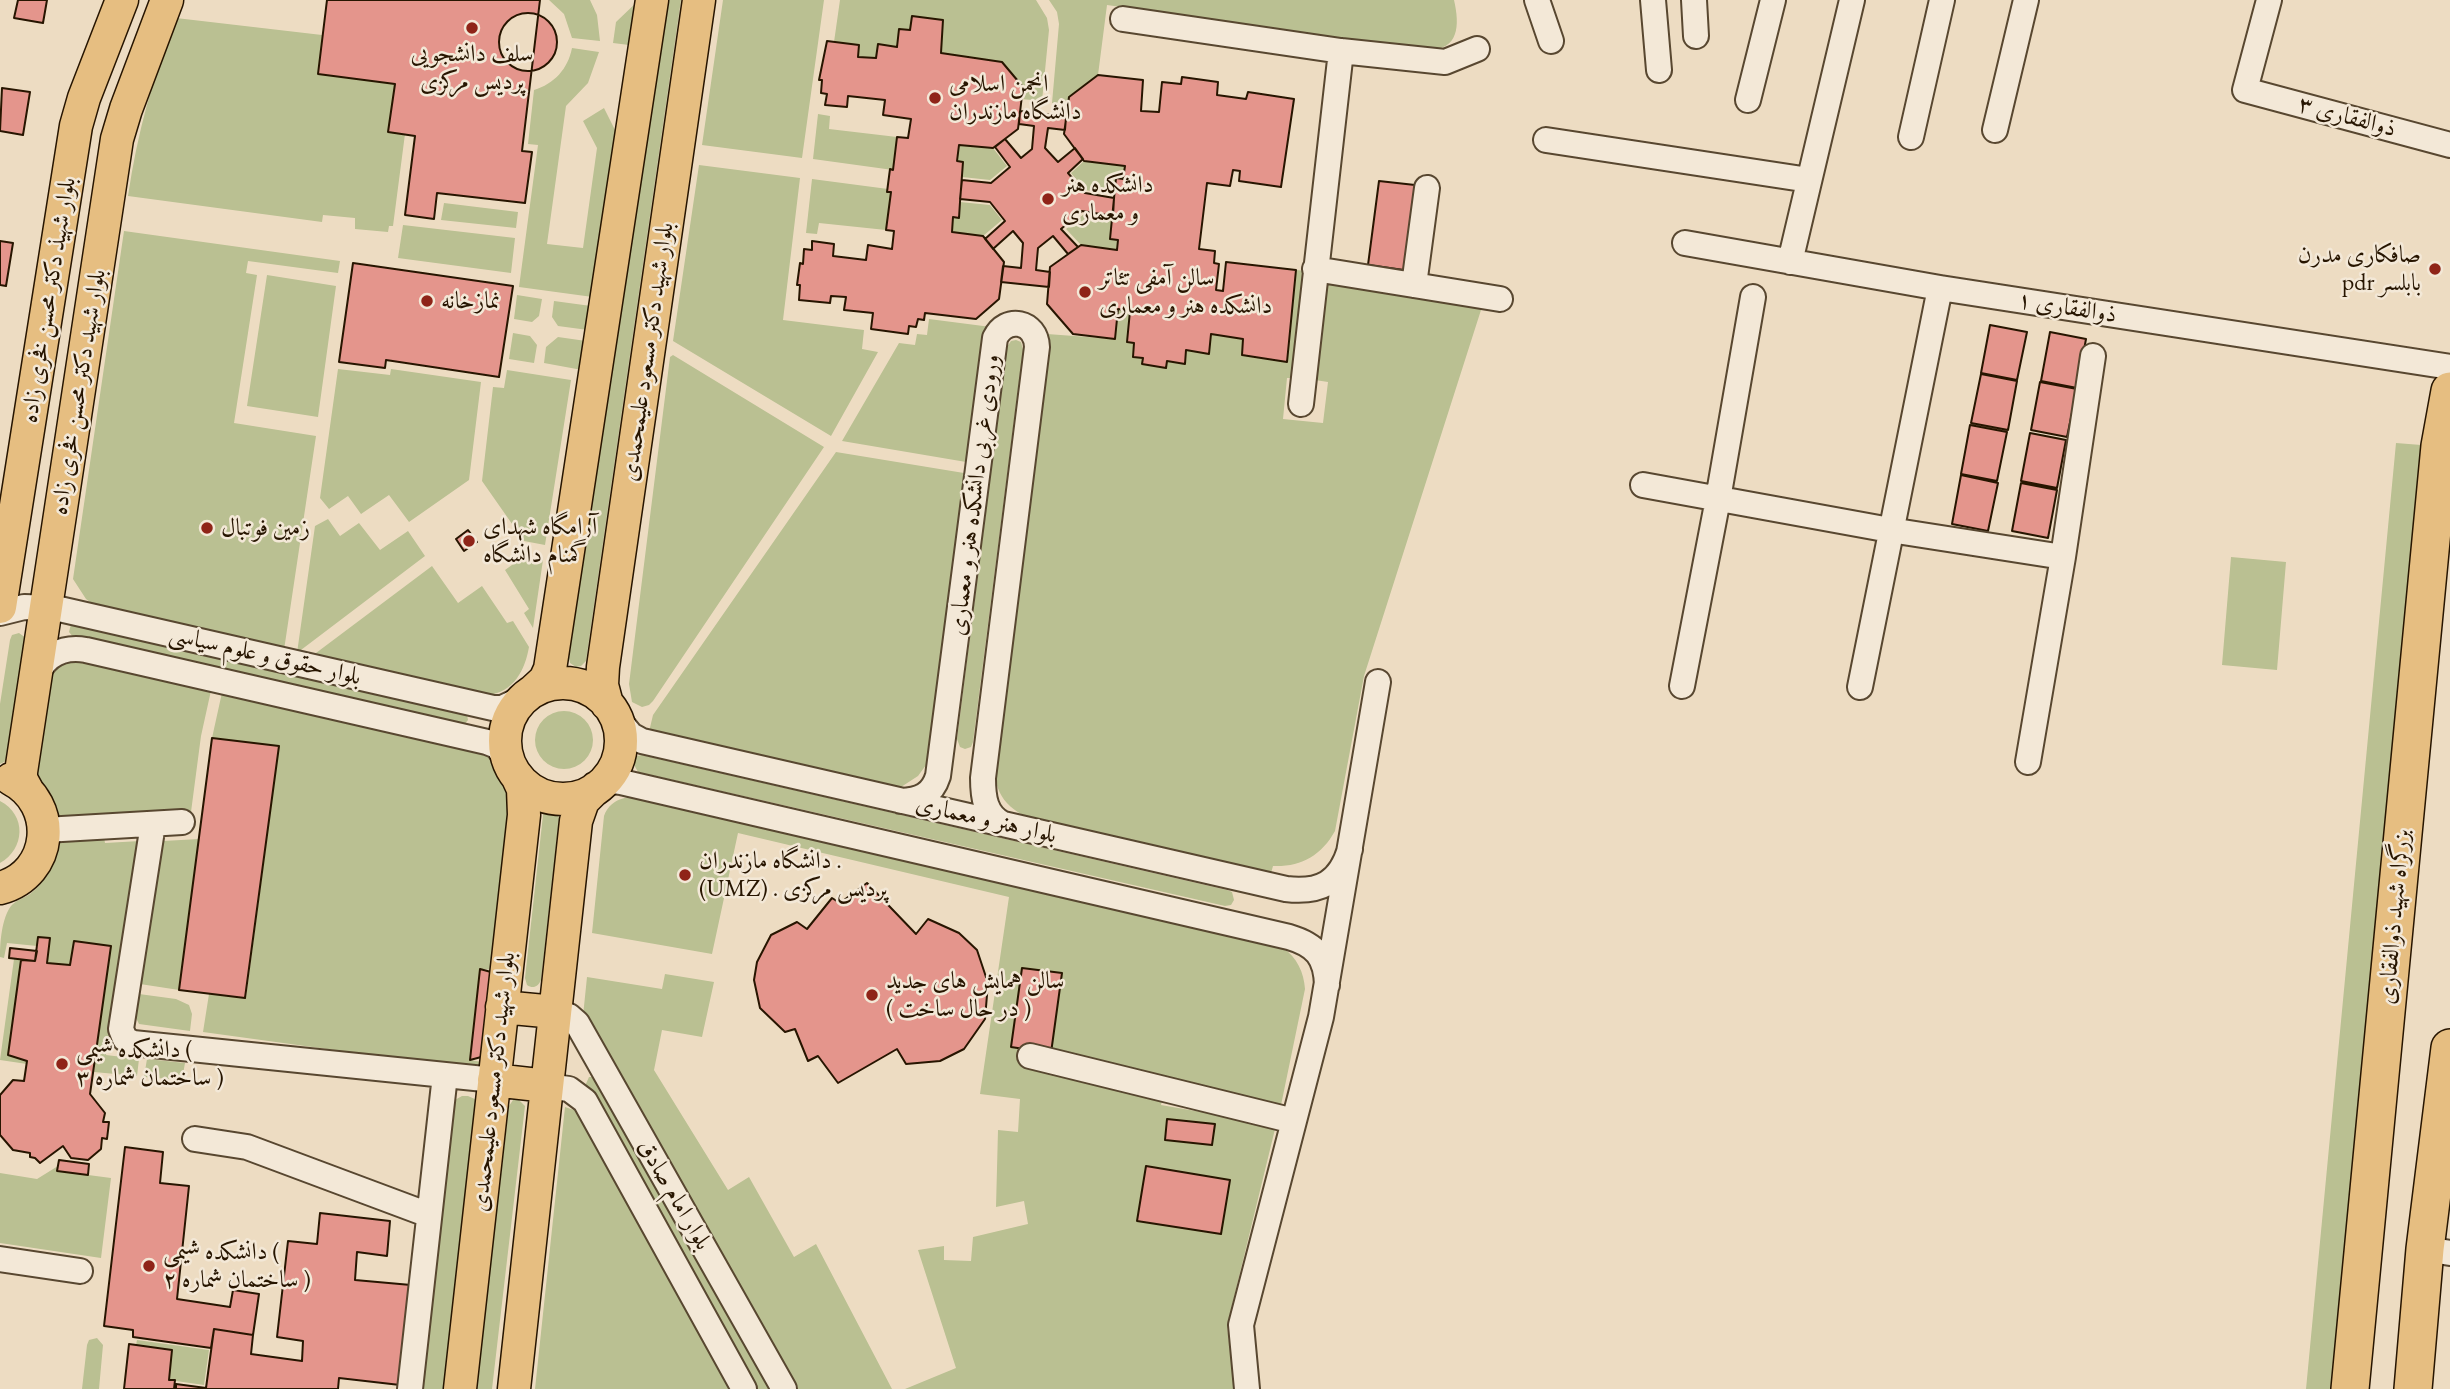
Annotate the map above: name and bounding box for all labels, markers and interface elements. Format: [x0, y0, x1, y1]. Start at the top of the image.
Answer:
marker: سلف دانشجویی پردیس مرکزی [464, 20, 480, 36]
place label: سلف دانشجویی پردیس مرکزی [411, 40, 533, 96]
place label: انجمن اسلامی دانشگاه مازندران [949, 70, 1081, 126]
marker: انجمن اسلامی دانشگاه مازندران [927, 90, 943, 106]
street label: ذوالفقاری ۳ [2295, 90, 2399, 144]
place label: دانشکده هنر و معماری [1062, 171, 1154, 227]
street label: بلوار شهیذ دکتر محسن فخری زاده [15, 175, 83, 425]
marker: دانشکده هنر و معماری [1040, 191, 1056, 207]
street label: بلوار شهید دکتر مسعود علیمحمدی [616, 221, 680, 483]
place label: صافکاری مدرن pdr بابلسر [2298, 241, 2421, 297]
marker: صافکاری مدرن pdr بابلسر [2427, 261, 2443, 277]
place label: سالن آمفی تئاتر دانشکده هنر و معماری [1099, 264, 1272, 320]
street label: بلوار شهید دکتر محسن فخری زاده [45, 267, 113, 517]
marker: سالن آمفی تئاتر دانشکده هنر و معماری [1077, 284, 1093, 300]
street label: ذوالفقاری ۱ [2015, 286, 2119, 330]
place label: نمازخانه [441, 287, 500, 315]
marker: نمازخانه [419, 293, 435, 309]
street label: ورودی غربی دانشکده هنر و معماری [943, 353, 1007, 637]
place label: آرامگاه شهدای گمنام دانشگاه [483, 513, 597, 569]
place label: زمین فوتبال [221, 514, 310, 542]
marker: زمین فوتبال [199, 520, 215, 536]
marker: آرامگاه شهدای گمنام دانشگاه [461, 533, 477, 549]
street label: بلوار حقوق و علوم سیاسی [166, 620, 364, 692]
street label: بلوار هنر و معماری [913, 790, 1059, 850]
street label: بزرگراه شهید ذوالفقاری [2373, 828, 2417, 1006]
place label: دانشگاه مازندران . (UMZ) . پردیس مرکزی [699, 847, 887, 903]
marker: دانشگاه مازندران . (UMZ) . پردیس مرکزی [677, 867, 693, 883]
street label: بلوار شهید دکتر مسعود علیمحمدی [466, 951, 522, 1213]
place label: سالن همایش های جدید ( در حال ساخت ) [886, 967, 1064, 1023]
marker: سالن همایش های جدید ( در حال ساخت ) [864, 987, 880, 1003]
place label: دانشکده شیمی ( ساختمان شماره ۳ ) [76, 1036, 224, 1092]
marker: دانشکده شیمی ( ساختمان شماره ۳ ) [54, 1056, 70, 1072]
street label: بلوار امام صادق [631, 1134, 717, 1256]
place label: دانشکده شیمی ( ساختمان شماره ۲ ) [163, 1238, 311, 1294]
marker: دانشکده شیمی ( ساختمان شماره ۲ ) [141, 1258, 157, 1274]

